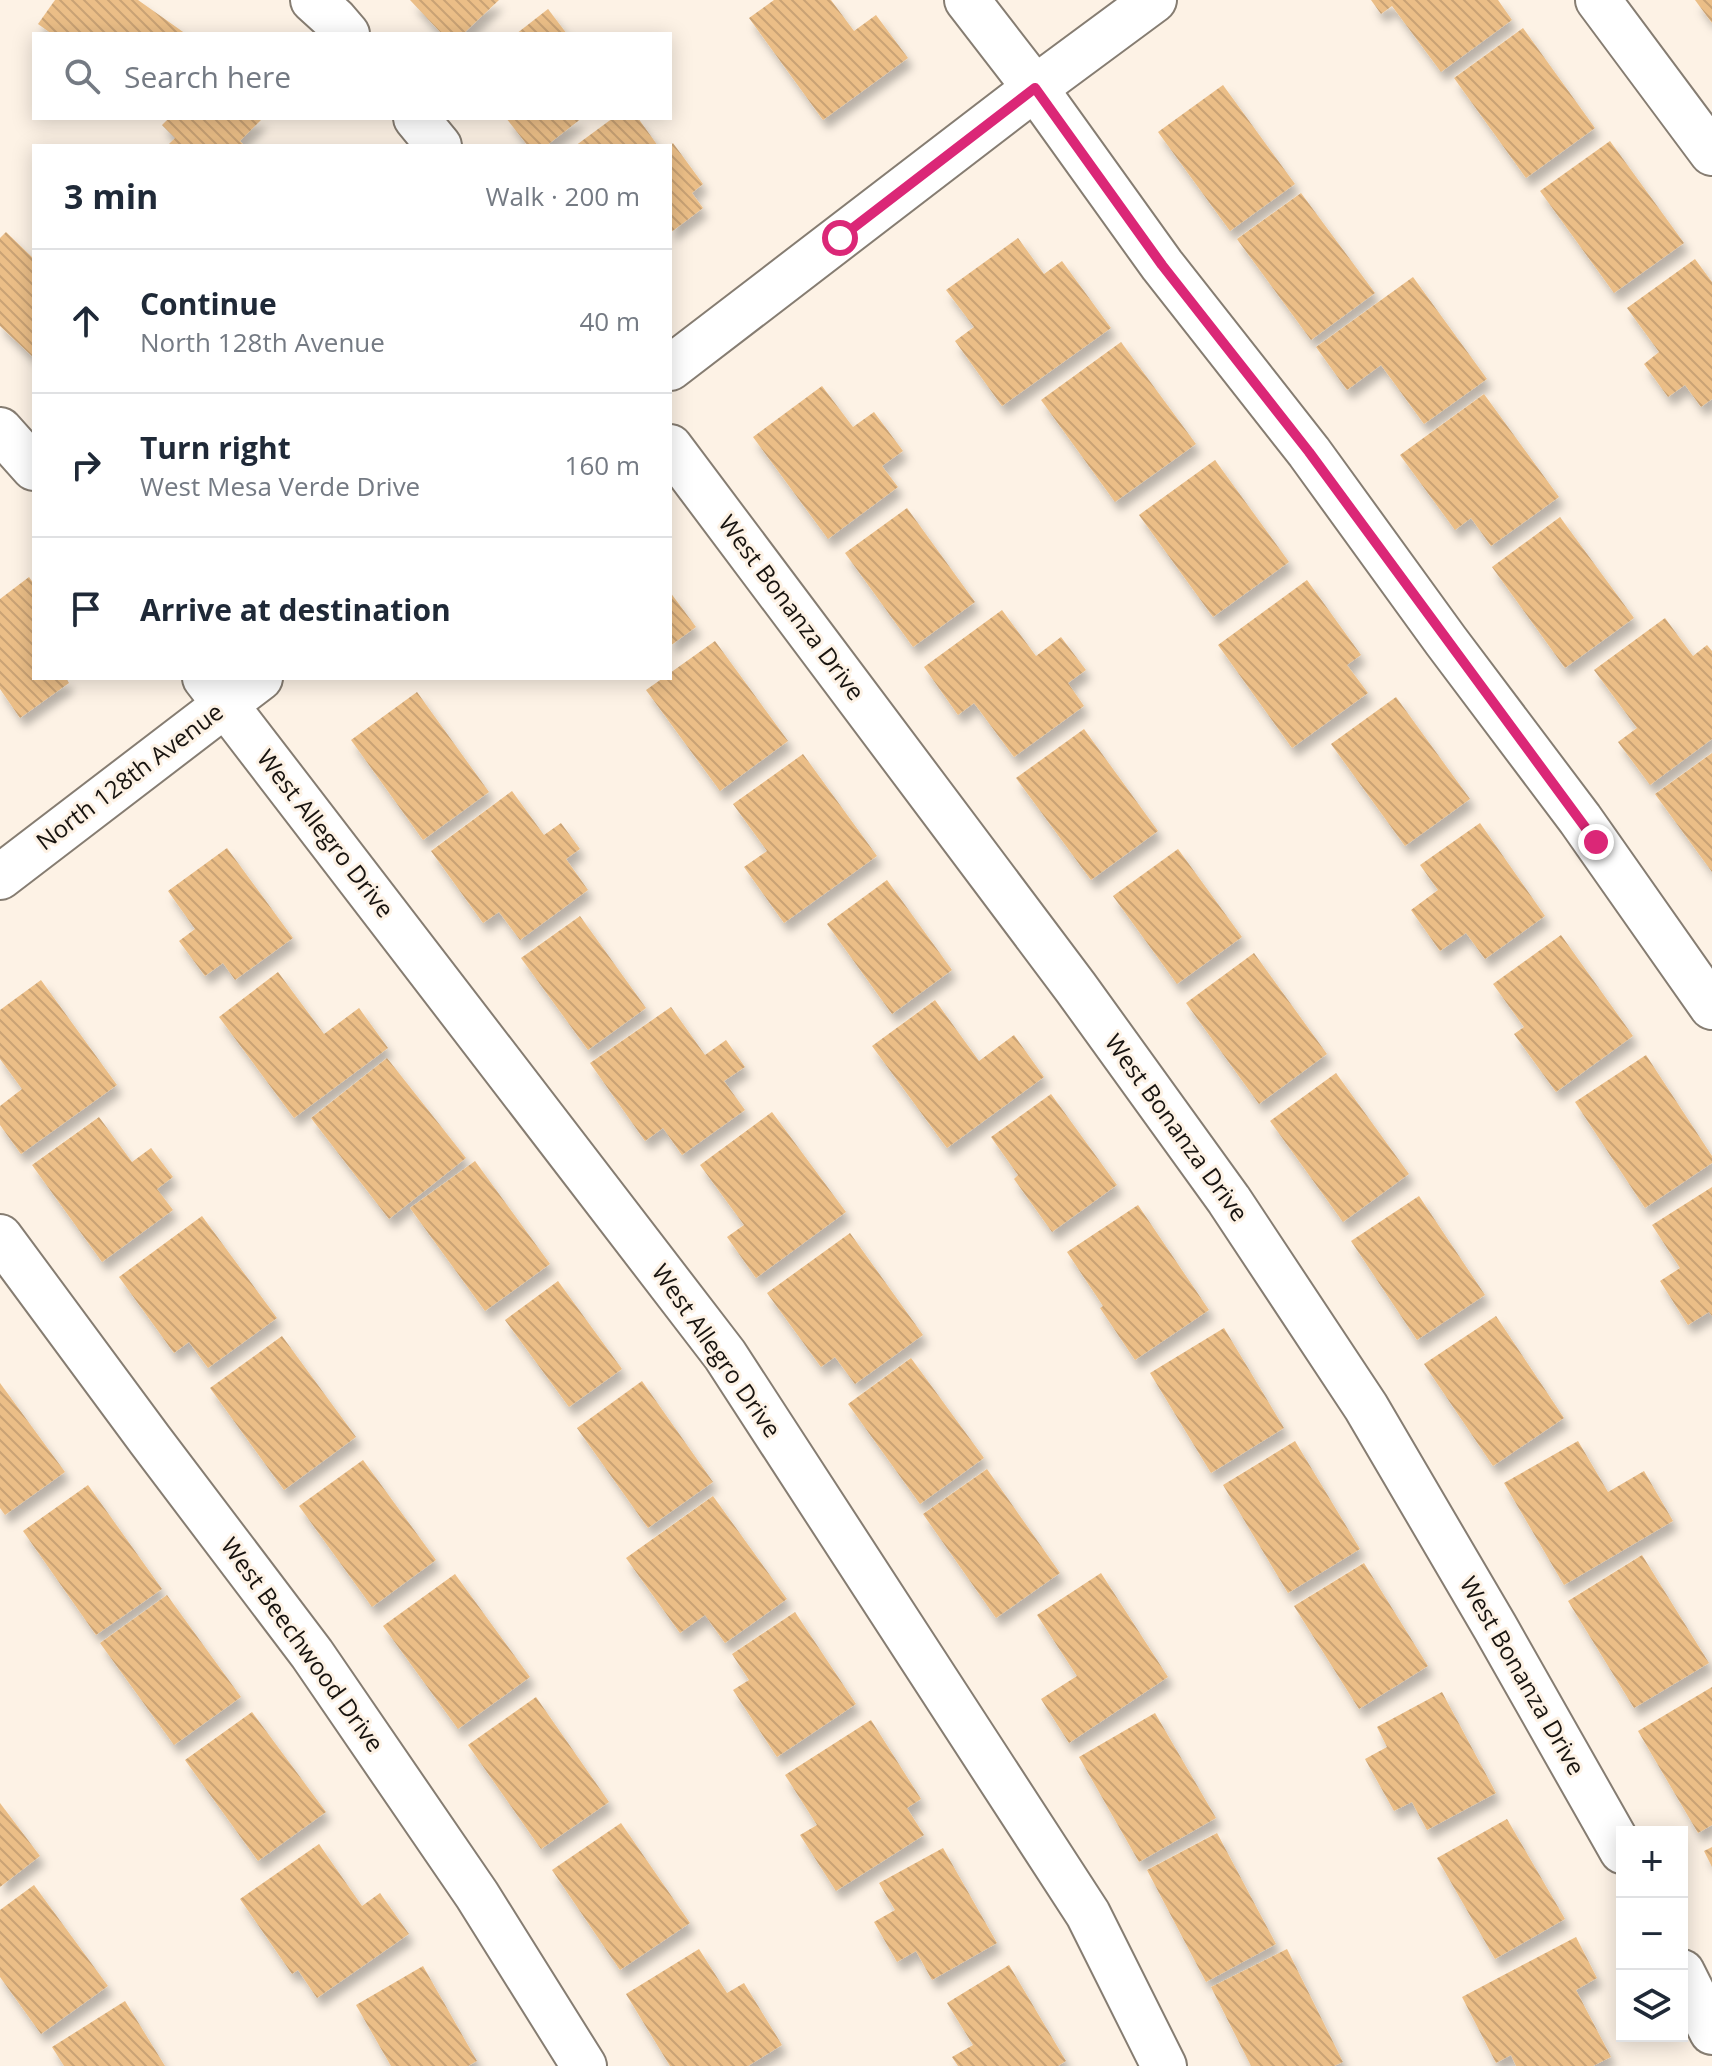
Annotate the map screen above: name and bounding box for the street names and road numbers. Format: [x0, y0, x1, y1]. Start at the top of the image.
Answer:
street label: West Bonanza Drive [712, 508, 873, 707]
street label: North 128th Avenue [29, 695, 229, 857]
street label: West Allegro Drive [250, 742, 402, 924]
street label: West Bonanza Drive [1098, 1027, 1256, 1227]
street label: West Allegro Drive [645, 1257, 790, 1444]
street label: West Beechwood Drive [214, 1530, 392, 1758]
street label: West Bonanza Drive [1453, 1570, 1594, 1781]

